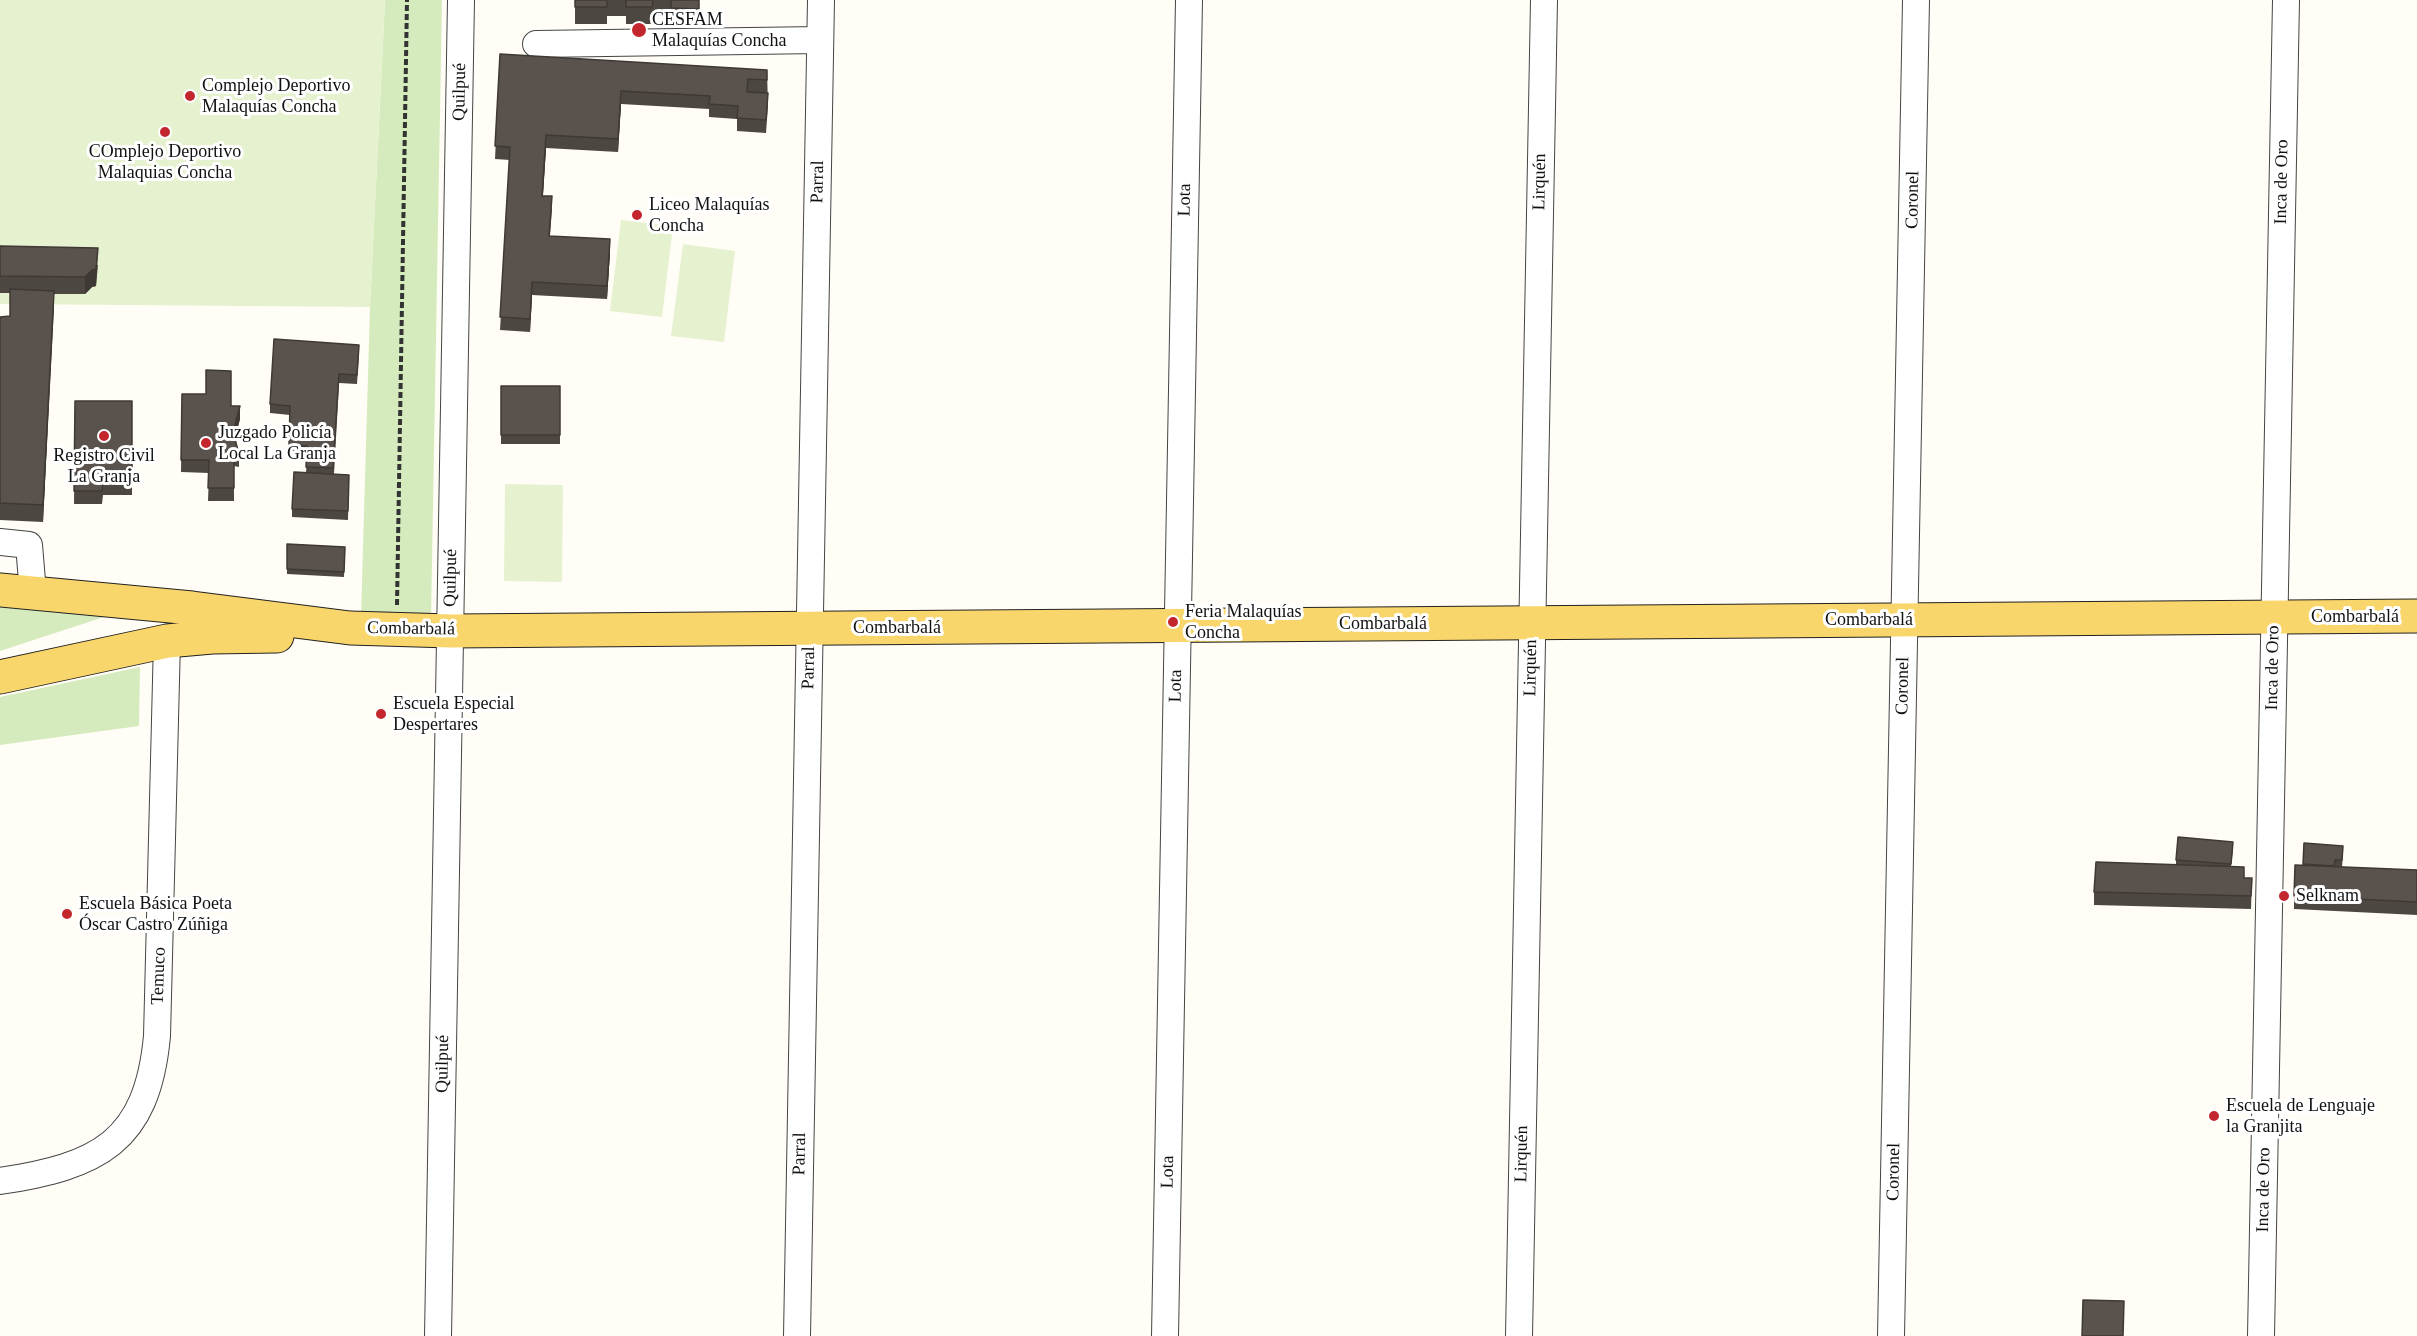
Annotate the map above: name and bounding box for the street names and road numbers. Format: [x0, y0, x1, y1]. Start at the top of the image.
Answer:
street label: Quilpué [449, 63, 471, 121]
street label: Inca de Oro [2270, 139, 2294, 225]
street label: Lirquén [1529, 153, 1551, 211]
street label: Parral [807, 160, 829, 204]
street label: Coronel [1902, 171, 1924, 229]
street label: Lota [1174, 183, 1196, 217]
street label: Quilpué [440, 549, 462, 607]
street label: Combarbalá [2311, 606, 2399, 628]
street label: Combarbalá [1825, 609, 1913, 631]
street label: Combarbalá [1339, 613, 1427, 635]
street label: Combarbalá [367, 617, 455, 641]
street label: Combarbalá [853, 617, 941, 639]
street label: Inca de Oro [2261, 625, 2285, 711]
street label: Lirquén [1520, 639, 1542, 697]
street label: Parral [798, 646, 820, 690]
street label: Coronel [1892, 657, 1914, 715]
street label: Lota [1165, 669, 1187, 703]
street label: Temuco [147, 947, 171, 1005]
street label: Quilpué [432, 1035, 454, 1093]
street label: Lirquén [1511, 1125, 1533, 1183]
street label: Parral [789, 1132, 811, 1176]
street label: Coronel [1883, 1143, 1905, 1201]
street label: Inca de Oro [2252, 1147, 2276, 1233]
street label: Lota [1157, 1155, 1179, 1189]

